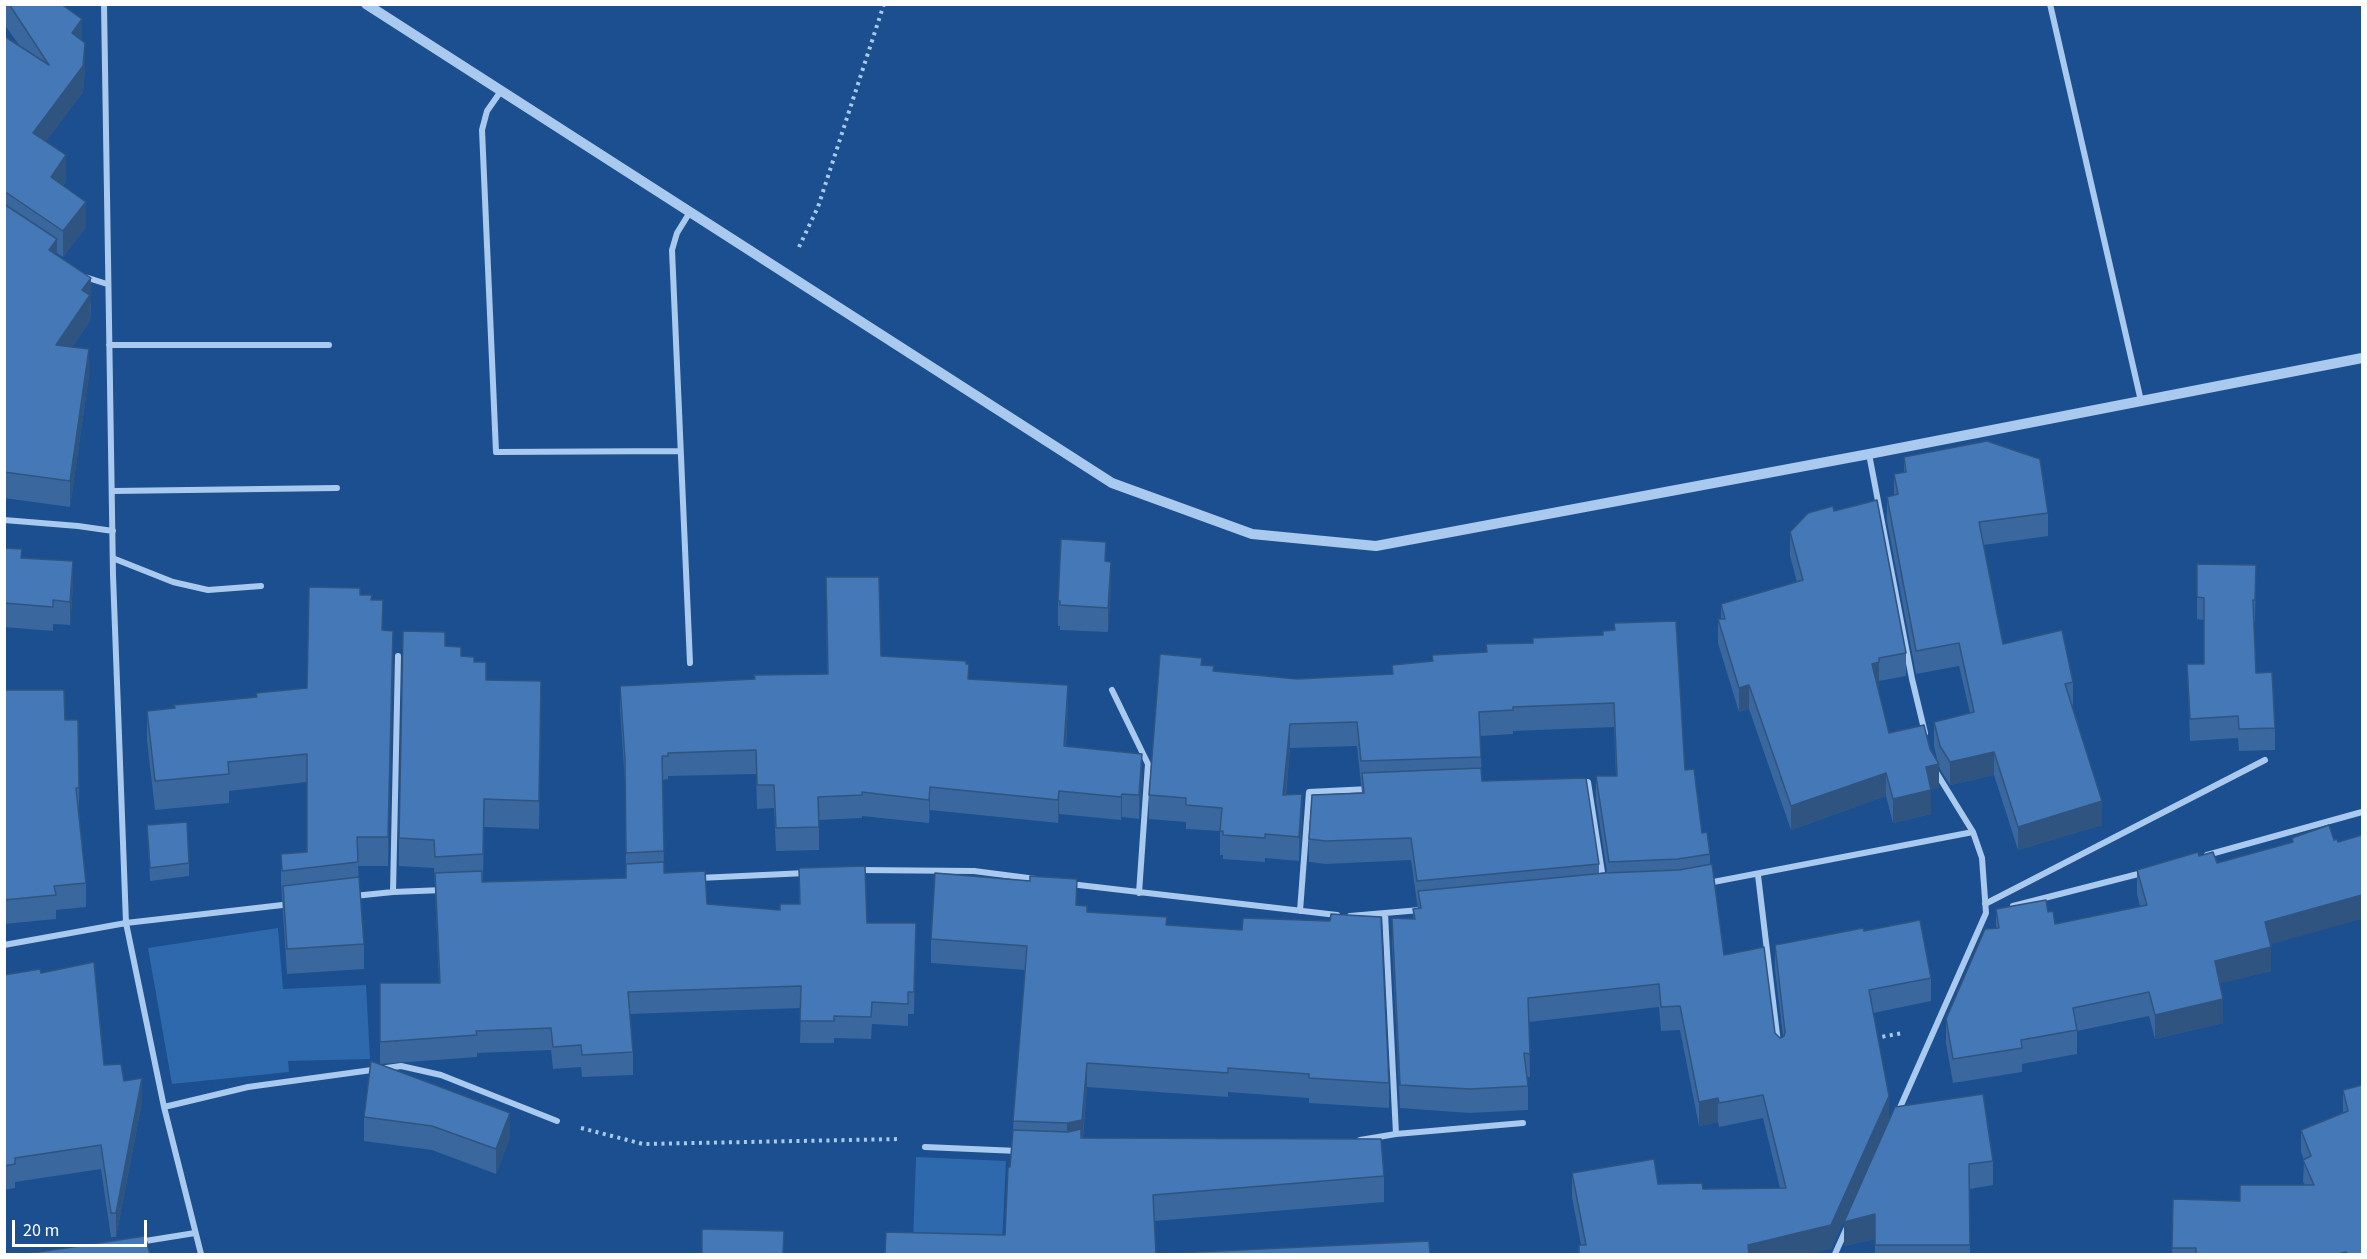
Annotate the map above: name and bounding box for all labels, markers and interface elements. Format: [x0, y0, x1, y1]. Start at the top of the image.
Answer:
scale bar [15, 1208, 150, 1246]
text: 20 m [23, 1218, 59, 1243]

